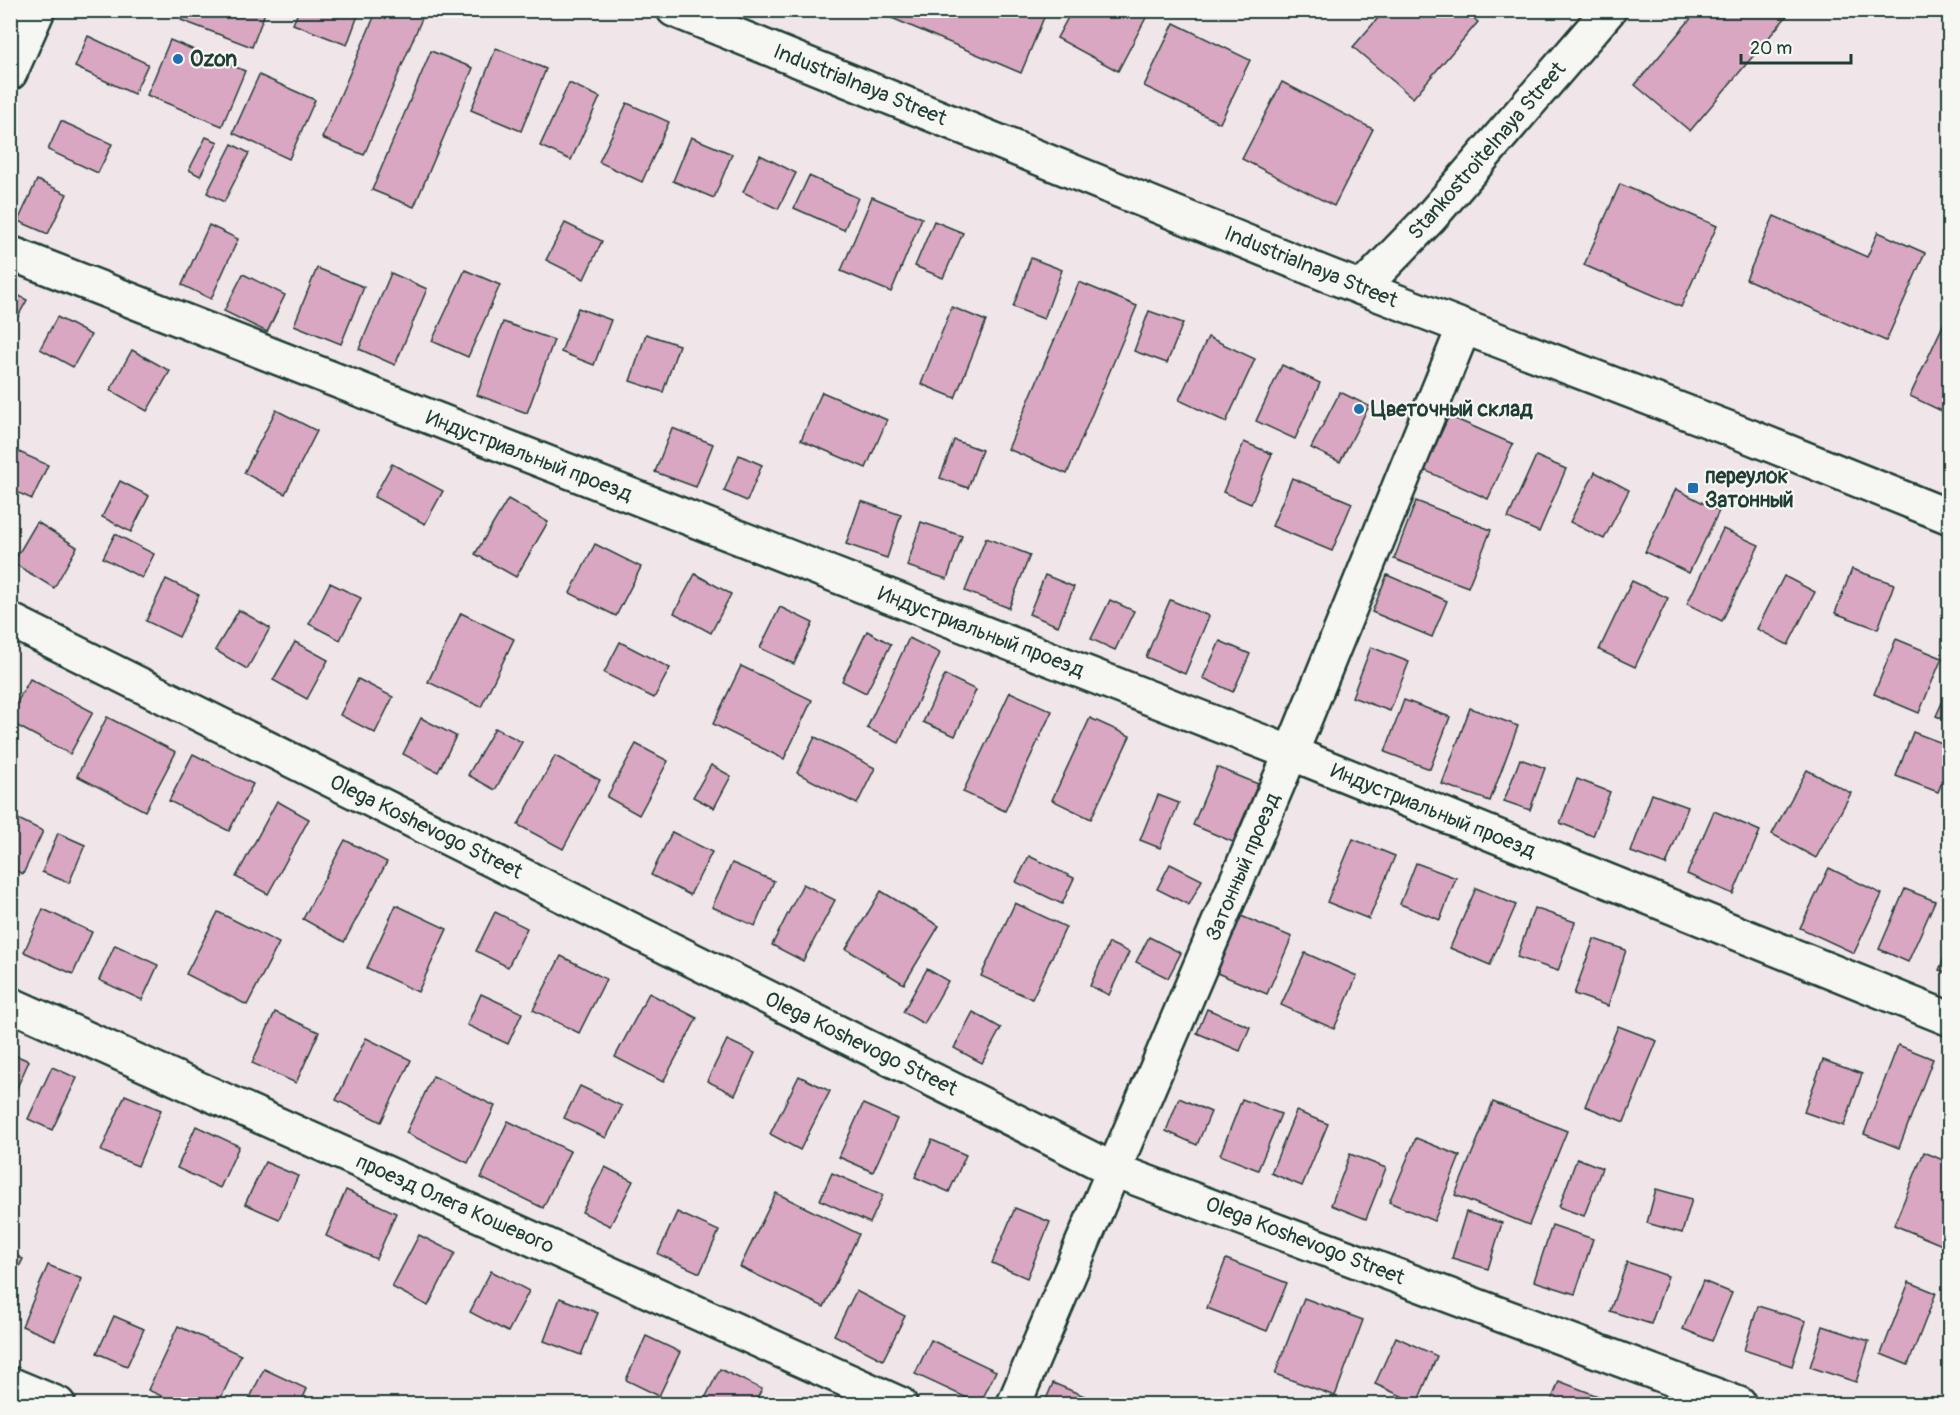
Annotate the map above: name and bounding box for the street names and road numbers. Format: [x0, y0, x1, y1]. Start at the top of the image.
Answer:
street label: Industrialnaya Street [769, 38, 951, 132]
street label: Stankostroitelnaya Street [1402, 56, 1572, 246]
street label: Industrialnaya Street [1220, 220, 1402, 314]
street label: Индустриальный проезд [422, 404, 636, 508]
street label: Индустриальный проезд [874, 580, 1088, 684]
street label: Индустриальный проезд [1327, 758, 1540, 865]
street label: Olega Koshevogo Street [325, 769, 527, 886]
street label: Затонный проезд [1200, 789, 1286, 945]
street label: Olega Koshevogo Street [760, 986, 962, 1103]
street label: проезд Олега Кошевого [352, 1148, 558, 1260]
street label: Olega Koshevogo Street [1202, 1191, 1409, 1292]

